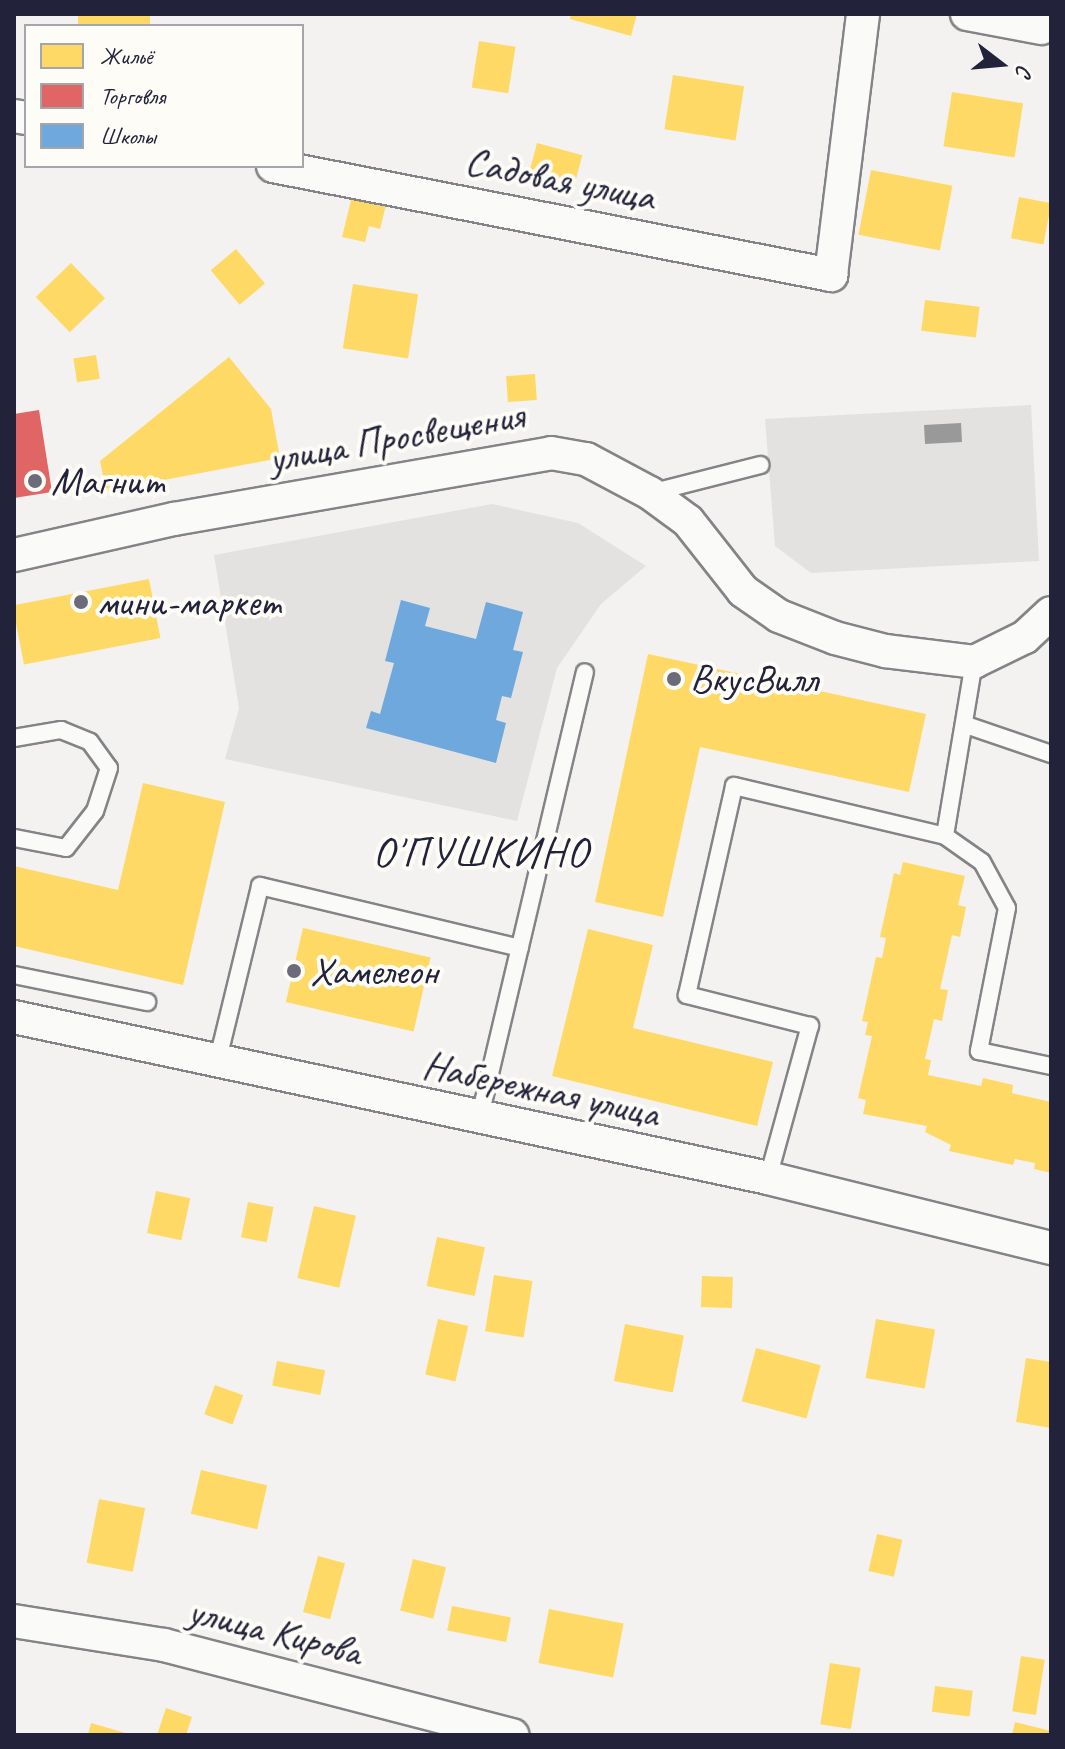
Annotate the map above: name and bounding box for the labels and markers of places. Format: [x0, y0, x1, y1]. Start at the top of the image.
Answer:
place label: Магнит [51, 457, 165, 505]
marker: Магнит [26, 472, 44, 490]
place label: мини-маркет [97, 578, 280, 626]
marker: мини-маркет [72, 593, 90, 611]
place label: ВкусВилл [690, 655, 818, 703]
marker: ВкусВилл [665, 670, 683, 688]
place label: Хамелеон [310, 947, 438, 995]
marker: Хамелеон [285, 962, 303, 980]

